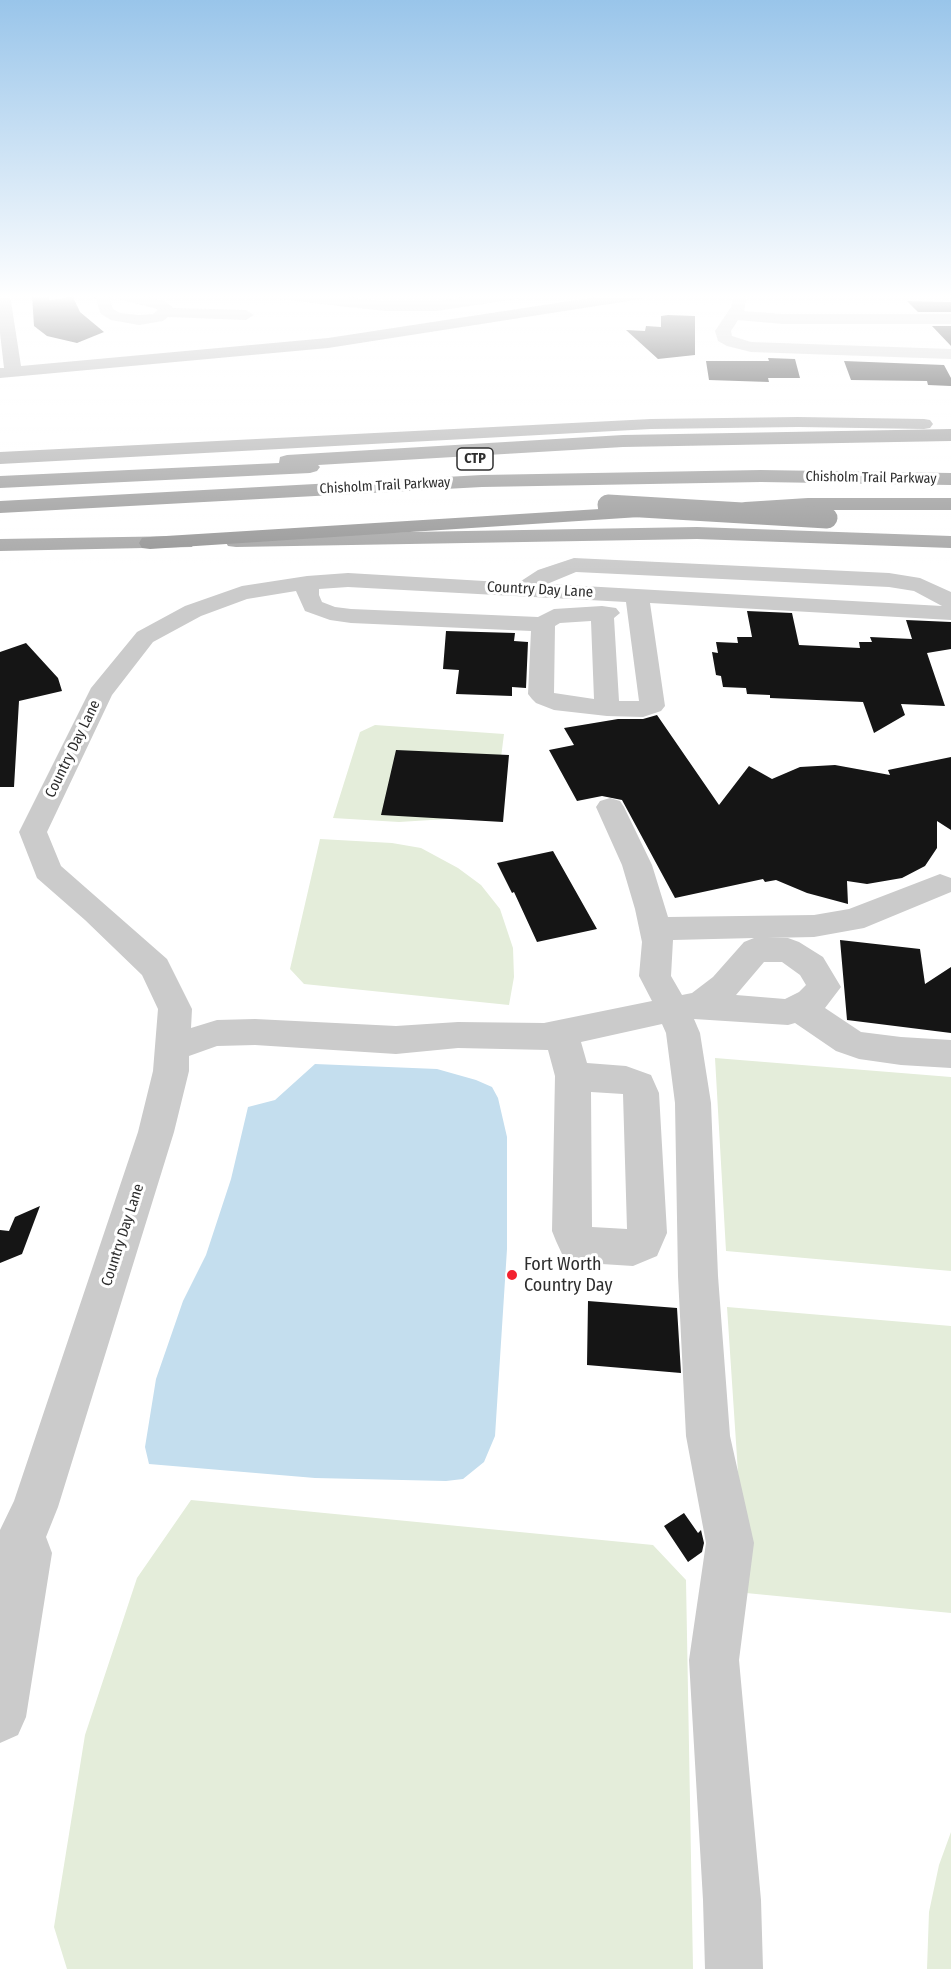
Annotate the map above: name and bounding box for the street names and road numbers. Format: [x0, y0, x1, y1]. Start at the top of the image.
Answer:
road number: CTP [457, 448, 493, 470]
street label: Chisholm Trail Parkway [805, 468, 937, 488]
street label: Chisholm Trail Parkway [319, 474, 451, 498]
street label: Country Day Lane [486, 578, 594, 602]
street label: Country Day Lane [42, 697, 104, 801]
street label: Country Day Lane [98, 1182, 148, 1288]

